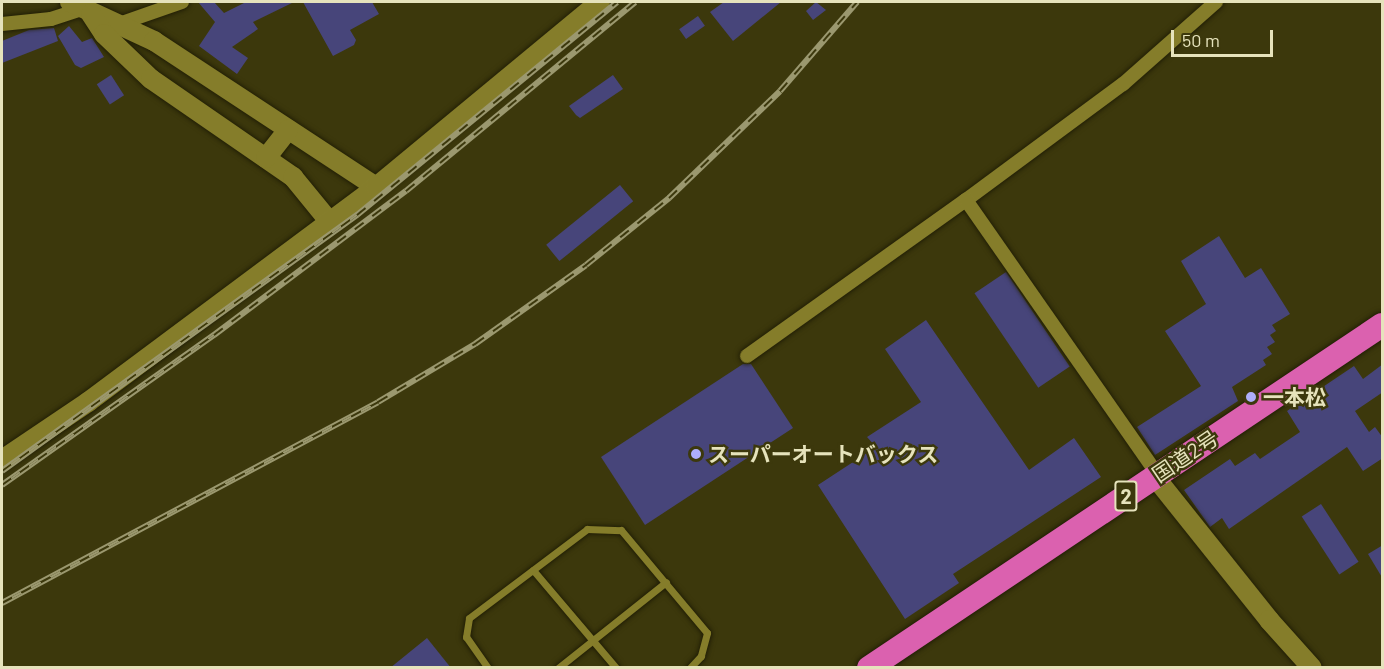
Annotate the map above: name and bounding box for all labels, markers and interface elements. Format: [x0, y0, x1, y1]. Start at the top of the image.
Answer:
scale bar [1174, 18, 1276, 56]
text: 50 m [1182, 29, 1220, 51]
place label: 一本松 [1263, 384, 1326, 410]
marker: 一本松 [1244, 390, 1258, 404]
street label: 国道2号 [1147, 425, 1223, 487]
place label: スーパーオートバックス [708, 441, 939, 467]
marker: スーパーオートバックス [689, 447, 703, 461]
road number: 2 [1114, 479, 1138, 513]

